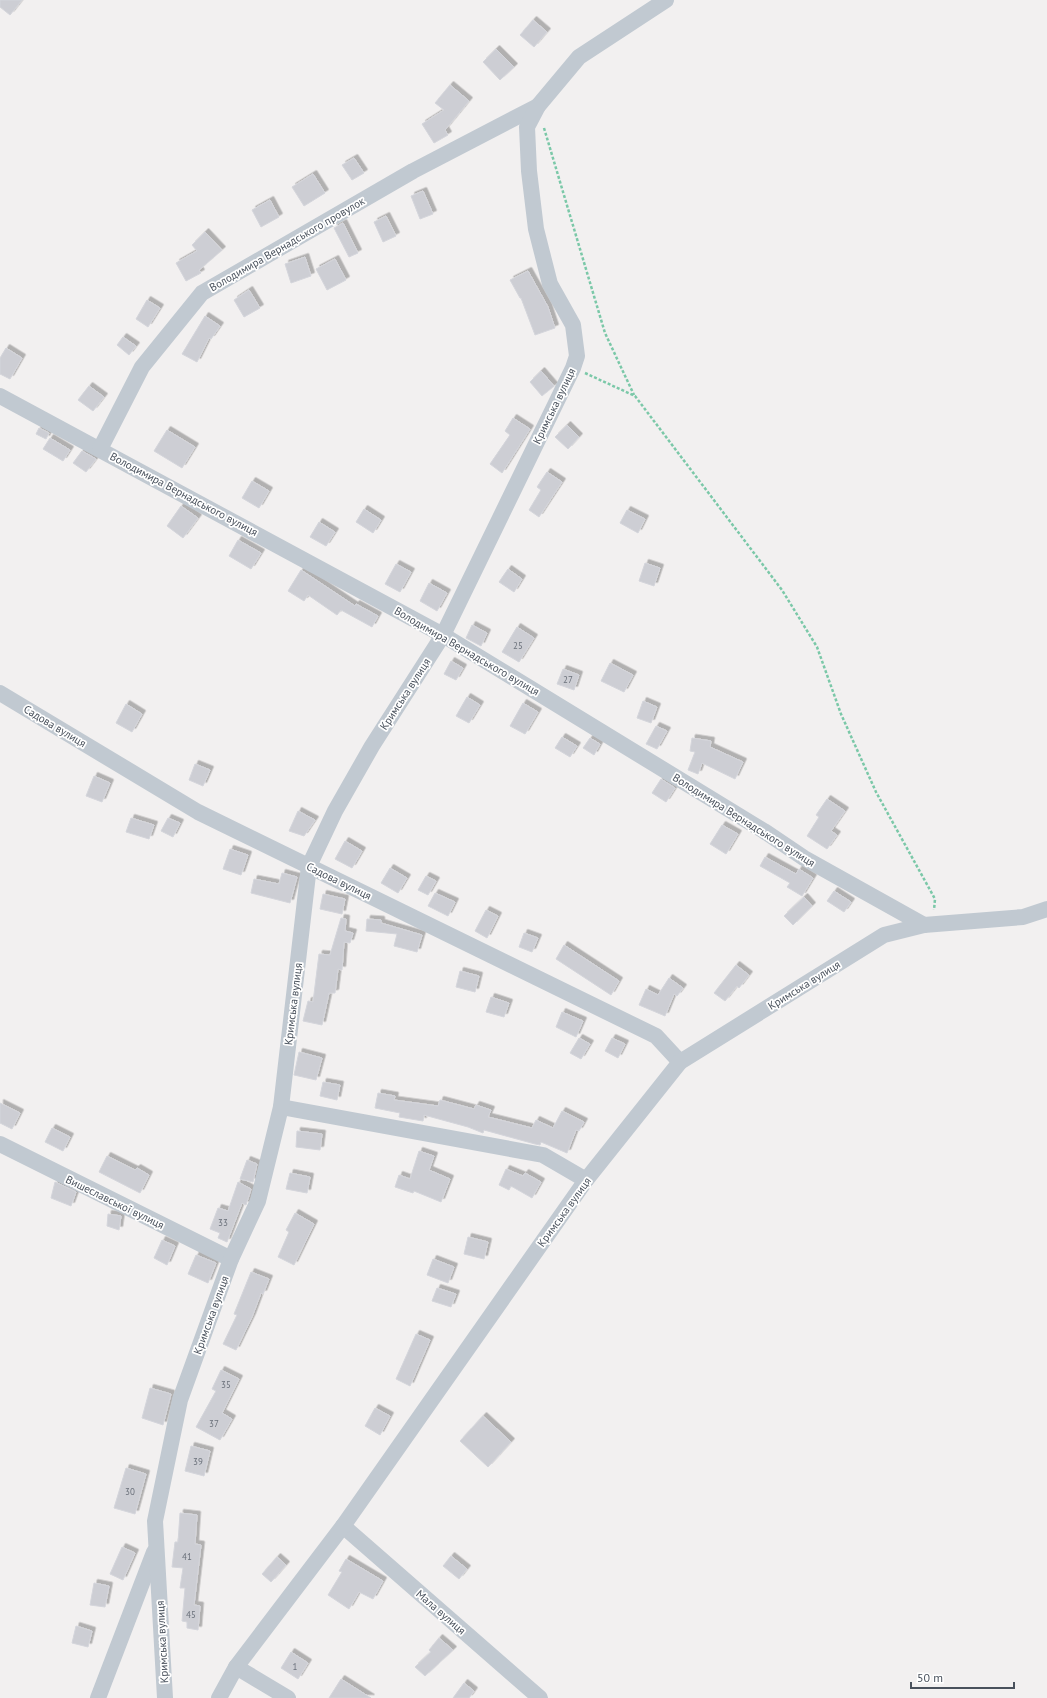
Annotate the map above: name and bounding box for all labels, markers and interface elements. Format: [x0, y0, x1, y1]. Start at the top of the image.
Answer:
street label: Володимира Вернадського провулок [207, 193, 368, 294]
street label: Кримська вулиця [530, 366, 578, 446]
street label: Володимира Вернадського вулиця [108, 449, 260, 539]
street label: Володимира Вернадського вулиця [392, 604, 542, 698]
house number: 25 [513, 640, 523, 651]
street label: Кримська вулиця [377, 655, 433, 733]
house number: 27 [563, 674, 573, 685]
street label: Садова вулиця [21, 702, 89, 750]
street label: Володимира Вернадського вулиця [670, 770, 818, 870]
street label: Садова вулиця [304, 859, 374, 903]
street label: Кримська вулиця [765, 957, 843, 1013]
street label: Кримська вулиця [281, 962, 305, 1046]
street label: Вишеславської вулиця [63, 1172, 167, 1232]
street label: Кримська вулиця [534, 1174, 594, 1250]
house number: 33 [218, 1217, 228, 1228]
street label: Кримська вулиця [190, 1274, 232, 1356]
house number: 35 [221, 1379, 231, 1390]
house number: 37 [209, 1418, 219, 1429]
house number: 39 [193, 1456, 203, 1467]
house number: 30 [125, 1486, 135, 1497]
house number: 41 [182, 1551, 192, 1562]
street label: Мала вулиця [413, 1587, 469, 1637]
street label: Кримська вулиця [153, 1600, 171, 1684]
house number: 45 [186, 1609, 196, 1620]
house number: 1 [293, 1661, 298, 1672]
scale bar [911, 1664, 1014, 1690]
text: 50 m [917, 1670, 943, 1685]

